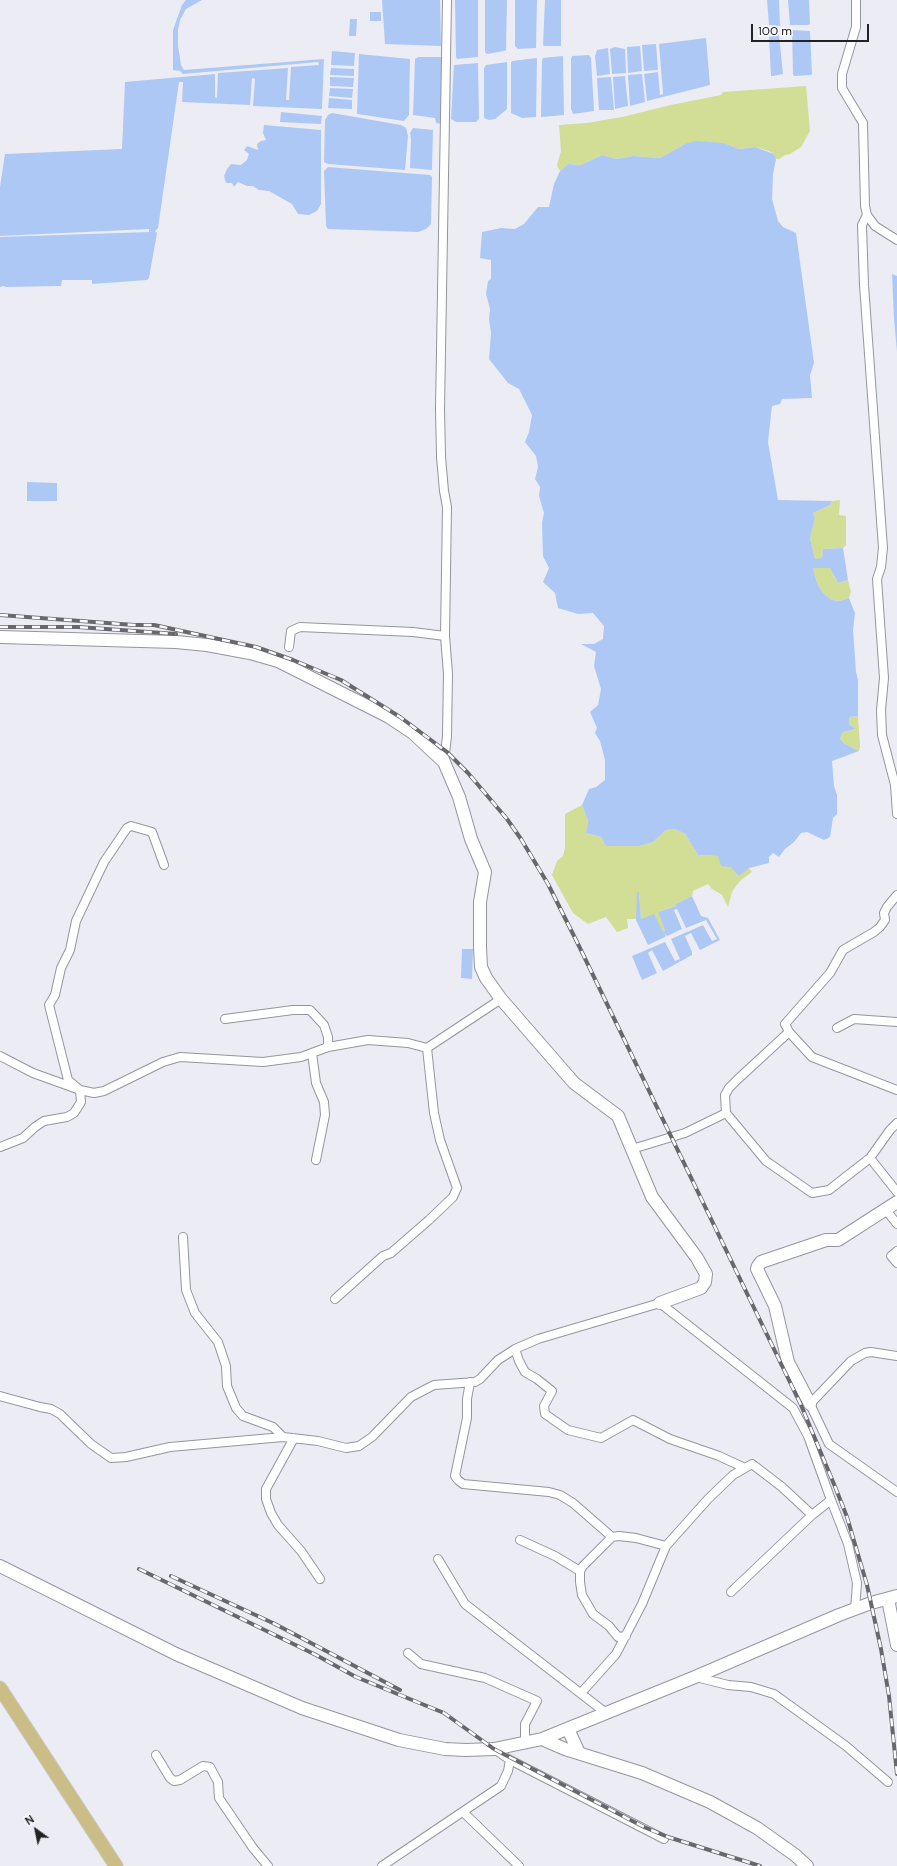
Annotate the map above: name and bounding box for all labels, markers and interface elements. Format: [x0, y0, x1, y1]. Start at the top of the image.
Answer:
scale bar [753, 16, 871, 42]
text: 100 m [758, 23, 792, 39]
north arrow [16, 1810, 56, 1850]
text: N [22, 1812, 37, 1828]

